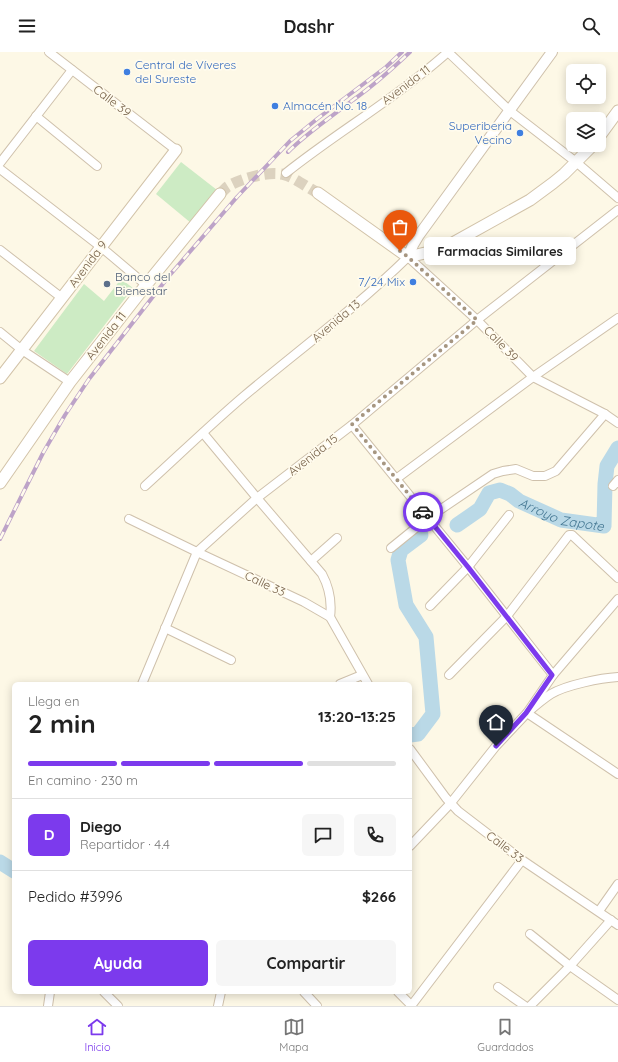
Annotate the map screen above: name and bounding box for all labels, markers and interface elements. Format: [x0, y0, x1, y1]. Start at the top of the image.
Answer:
icon: menu [16, 15, 38, 37]
text: Dashr [283, 15, 335, 38]
icon: search [580, 15, 602, 37]
place label: Central de Víveres del Sureste [135, 57, 236, 86]
street label: Avenida 11 [379, 62, 433, 108]
map controls [566, 64, 606, 152]
button: locate [566, 64, 606, 104]
marker: Central de Víveres del Sureste [122, 67, 132, 77]
street label: Calle 39 [90, 82, 134, 120]
place label: Almacén No. 18 [283, 98, 367, 113]
marker: Almacén No. 18 [270, 101, 280, 111]
button: layers [566, 112, 606, 152]
place label: Superiberia Vecino [449, 118, 512, 147]
marker: Superiberia Vecino [515, 128, 525, 138]
pin [383, 210, 417, 251]
icon: bag [389, 216, 411, 238]
street label: Avenida 9 [65, 237, 110, 290]
callout: Farmacias Similares [424, 237, 576, 265]
text: Farmacias Similares [437, 243, 563, 259]
place label: Banco del Bienestar [115, 269, 171, 298]
place label: 7/24 Mix [358, 274, 405, 289]
marker: 7/24 Mix [408, 277, 418, 287]
marker: Banco del Bienestar [102, 279, 112, 289]
street label: Avenida 13 [308, 296, 363, 345]
street label: Avenida 11 [82, 309, 129, 363]
street label: Calle 39 [481, 323, 522, 365]
street label: Avenida 15 [285, 431, 340, 479]
courier [403, 492, 443, 532]
water label: Arroyo Zapote [516, 494, 606, 534]
icon: car [412, 501, 434, 523]
street label: Calle 33 [242, 568, 288, 599]
text: Llega en [28, 693, 79, 709]
pin [479, 705, 513, 746]
text: 2 min [28, 707, 96, 740]
text: 13:20–13:25 [318, 707, 396, 726]
icon: home [485, 711, 507, 733]
text: En camino · 230 m [28, 772, 138, 788]
button: chat [302, 814, 344, 856]
button: phone [354, 814, 396, 856]
text: Diego [80, 817, 122, 836]
text: D [44, 825, 54, 844]
street label: Calle 33 [484, 828, 527, 866]
text: Repartidor · 4.4 [80, 836, 170, 852]
text: Pedido #3996 [28, 887, 122, 906]
text: $266 [362, 887, 396, 906]
button: Ayuda [28, 940, 208, 986]
button: Compartir [216, 940, 396, 986]
tab: Inicio [84, 1016, 111, 1054]
tab: Mapa [279, 1016, 308, 1054]
tab: Guardados [477, 1016, 534, 1054]

